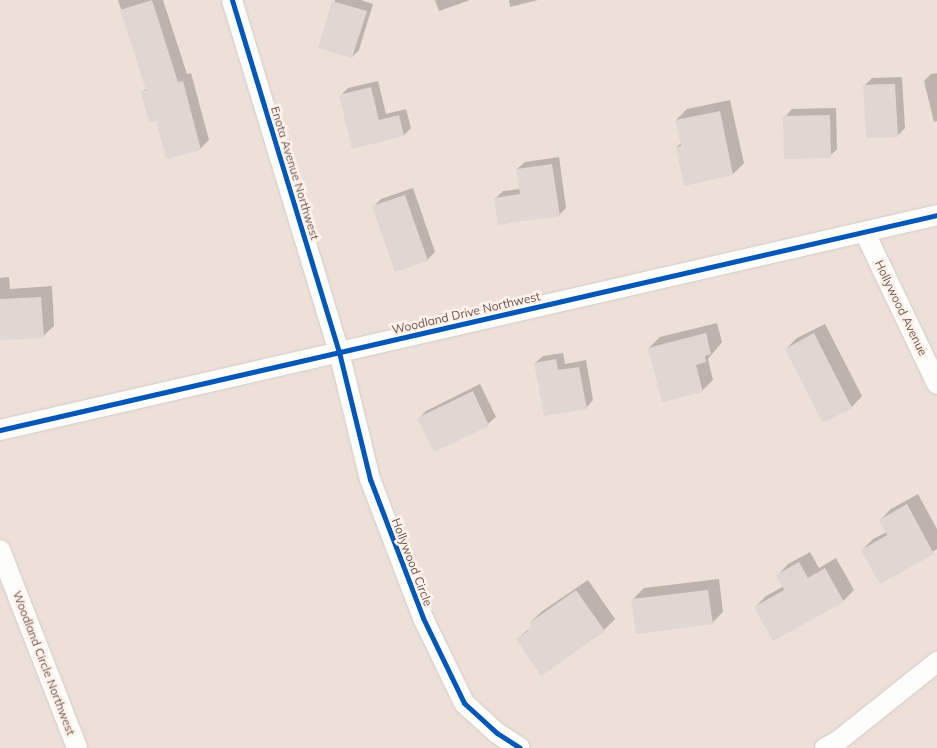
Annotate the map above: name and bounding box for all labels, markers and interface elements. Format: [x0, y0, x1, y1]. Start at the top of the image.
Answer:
street label: Enota Avenue Northwest [268, 104, 322, 242]
street label: Hollywood Avenue [872, 258, 930, 358]
street label: Woodland Drive Northwest [390, 289, 542, 337]
street label: Hollywood Circle [389, 516, 435, 608]
street label: Woodland Circle Northwest [10, 589, 78, 737]

